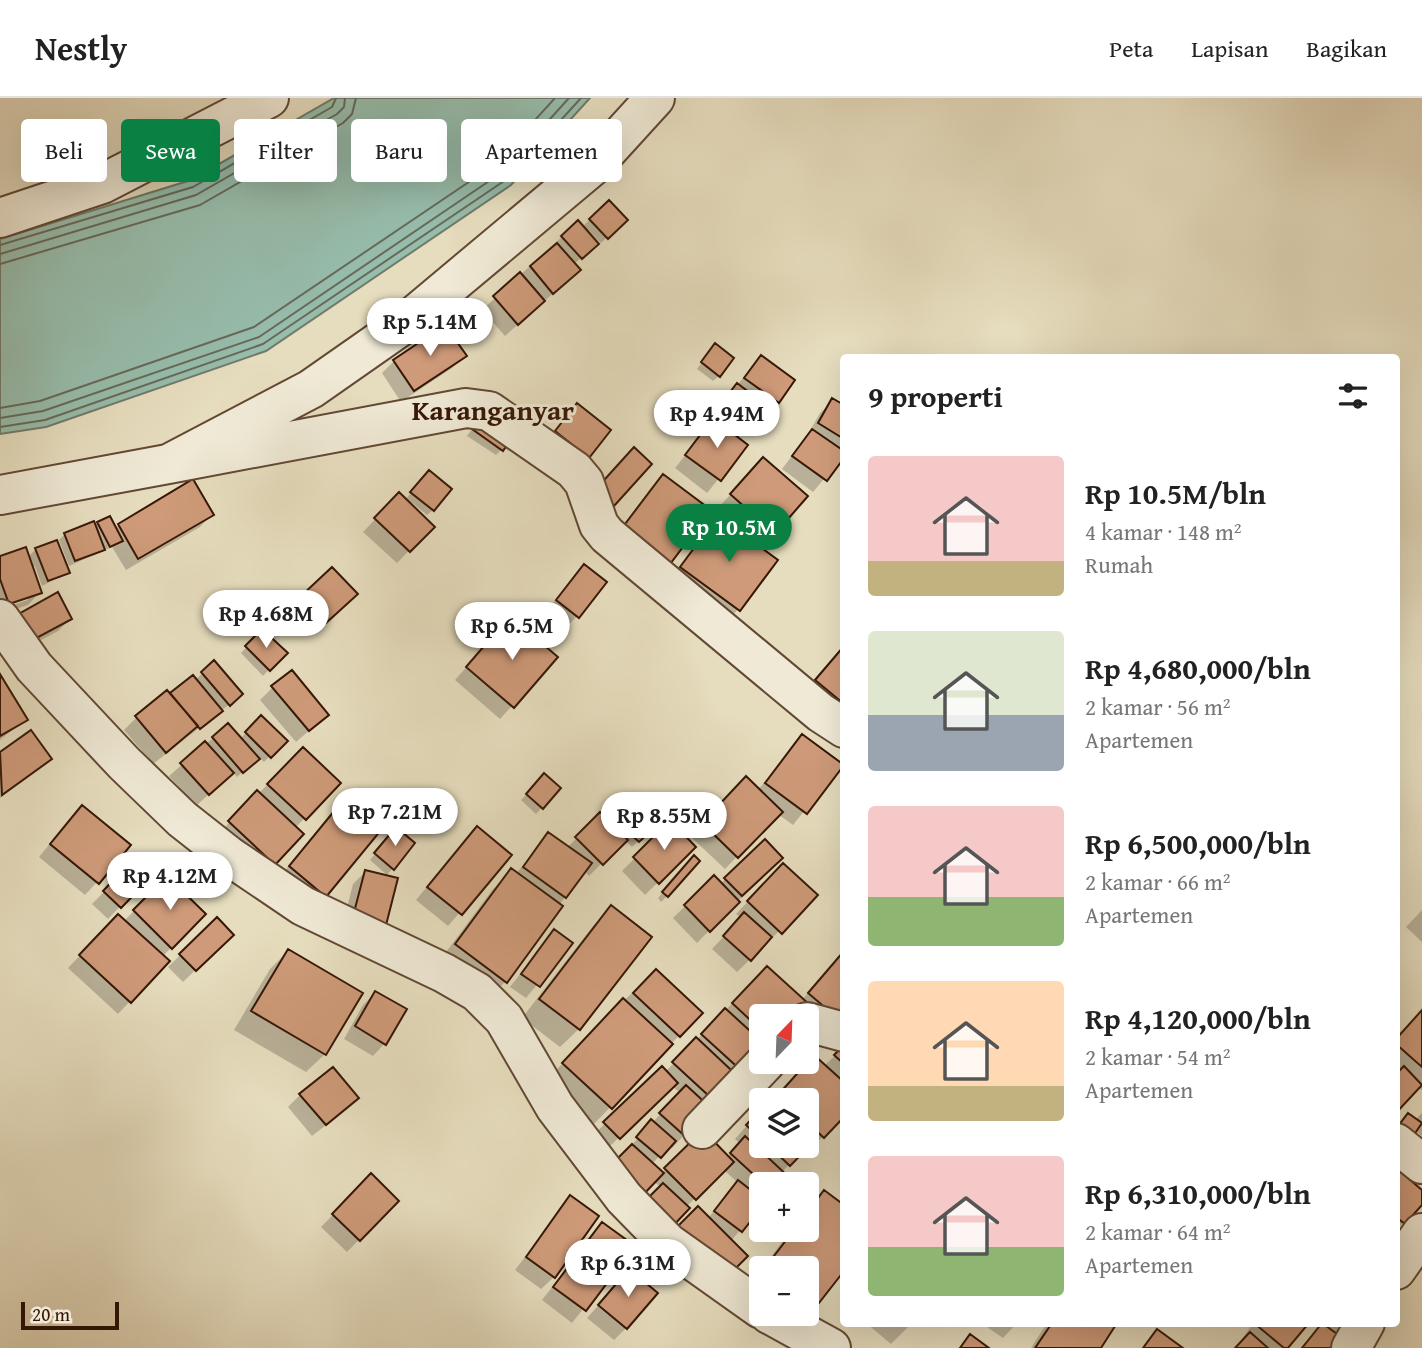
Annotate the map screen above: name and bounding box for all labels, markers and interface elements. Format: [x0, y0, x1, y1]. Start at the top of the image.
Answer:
text: Nestly [35, 24, 127, 72]
text: Peta [1109, 31, 1153, 66]
text: Lapisan [1191, 31, 1268, 66]
text: Bagikan [1306, 31, 1387, 66]
chip: Beli [21, 119, 107, 182]
chip: Sewa [121, 119, 220, 182]
chip: Filter [234, 119, 337, 182]
chip: Baru [351, 119, 447, 182]
chip: Apartemen [461, 119, 622, 182]
pin: Rp 5.14M [358, 299, 502, 358]
text: Rp 5.14M [383, 304, 477, 337]
text: 9 properti [868, 374, 1003, 418]
icon: filters [1334, 377, 1372, 415]
district label: Karanganyar [412, 389, 574, 430]
pin: Rp 4.94M [645, 390, 789, 450]
text: Rp 4.94M [670, 396, 764, 429]
text: Rp 10.5M/bln [1085, 471, 1266, 515]
icon: home [924, 484, 1008, 568]
pin: Rp 10.5M [657, 504, 801, 564]
text: Rp 10.5M [682, 510, 776, 543]
text: 4 kamar · 148 m² [1085, 515, 1242, 548]
text: Rumah [1085, 548, 1153, 581]
pin: Rp 4.68M [194, 590, 338, 650]
text: Rp 4.68M [219, 596, 313, 629]
pin: Rp 6.5M [447, 602, 577, 662]
text: Rp 6.5M [471, 608, 553, 641]
text: Rp 4,680,000/bln [1085, 646, 1311, 690]
icon: home [924, 659, 1008, 743]
text: 2 kamar · 56 m² [1085, 690, 1231, 723]
text: Apartemen [1085, 723, 1193, 756]
pin: Rp 7.21M [323, 788, 467, 848]
pin: Rp 8.55M [592, 792, 736, 852]
text: Rp 7.21M [348, 794, 442, 827]
text: Rp 8.55M [617, 798, 711, 831]
text: Rp 6,500,000/bln [1085, 821, 1311, 865]
icon: home [924, 834, 1008, 918]
pin: Rp 4.12M [98, 852, 242, 912]
text: Rp 4.12M [123, 858, 217, 891]
text: 2 kamar · 66 m² [1085, 865, 1231, 898]
text: Apartemen [1085, 898, 1193, 931]
text: Rp 4,120,000/bln [1085, 996, 1311, 1040]
north arrow [749, 1004, 819, 1074]
map controls [749, 1004, 819, 1326]
icon: home [924, 1009, 1008, 1093]
text: 2 kamar · 54 m² [1085, 1040, 1231, 1073]
text: Apartemen [1085, 1073, 1193, 1106]
button: layers [749, 1088, 819, 1158]
text: Rp 6,310,000/bln [1085, 1171, 1311, 1215]
button: + [749, 1172, 819, 1242]
icon: home [924, 1184, 1008, 1268]
text: 2 kamar · 64 m² [1085, 1215, 1231, 1248]
pin: Rp 6.31M [556, 1240, 700, 1299]
text: Rp 6.31M [581, 1245, 675, 1278]
text: Apartemen [1085, 1248, 1193, 1281]
button: − [749, 1256, 819, 1326]
scale bar [21, 1299, 119, 1331]
text: 20 m [32, 1300, 70, 1328]

